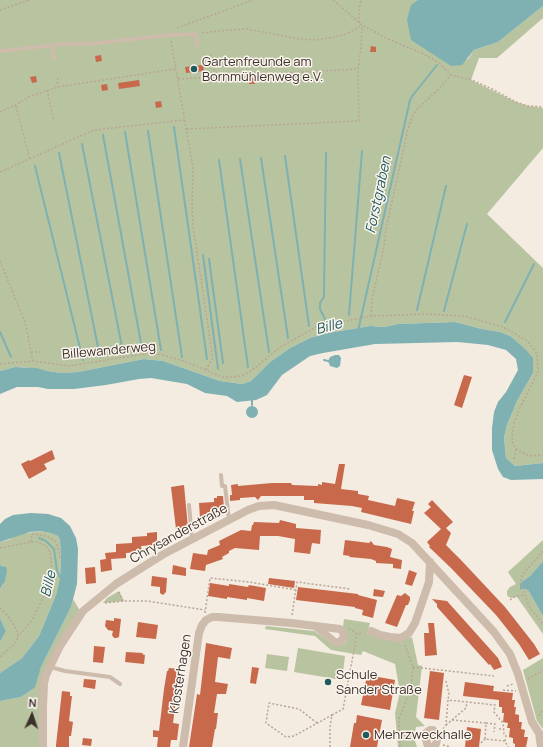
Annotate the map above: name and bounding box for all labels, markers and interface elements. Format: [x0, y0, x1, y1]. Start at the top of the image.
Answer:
place label: Gartenfreunde am Bornmühlenweg e.V. [202, 54, 323, 85]
marker: Gartenfreunde am Bornmühlenweg e.V. [189, 64, 199, 74]
water label: Forstgraben [363, 155, 395, 235]
water label: Bille [314, 315, 344, 339]
street label: Billewanderweg [62, 339, 156, 363]
street label: Chrysanderstraße [128, 501, 230, 567]
water label: Bille [38, 569, 60, 599]
street label: Klosterhagen [167, 633, 195, 715]
place label: Schule Sander Straße [336, 667, 422, 698]
marker: Schule Sander Straße [323, 677, 333, 687]
north arrow [12, 695, 52, 735]
text: N [28, 695, 37, 710]
place label: Mehrzweckhalle [374, 727, 471, 743]
marker: Mehrzweckhalle [361, 730, 371, 740]

